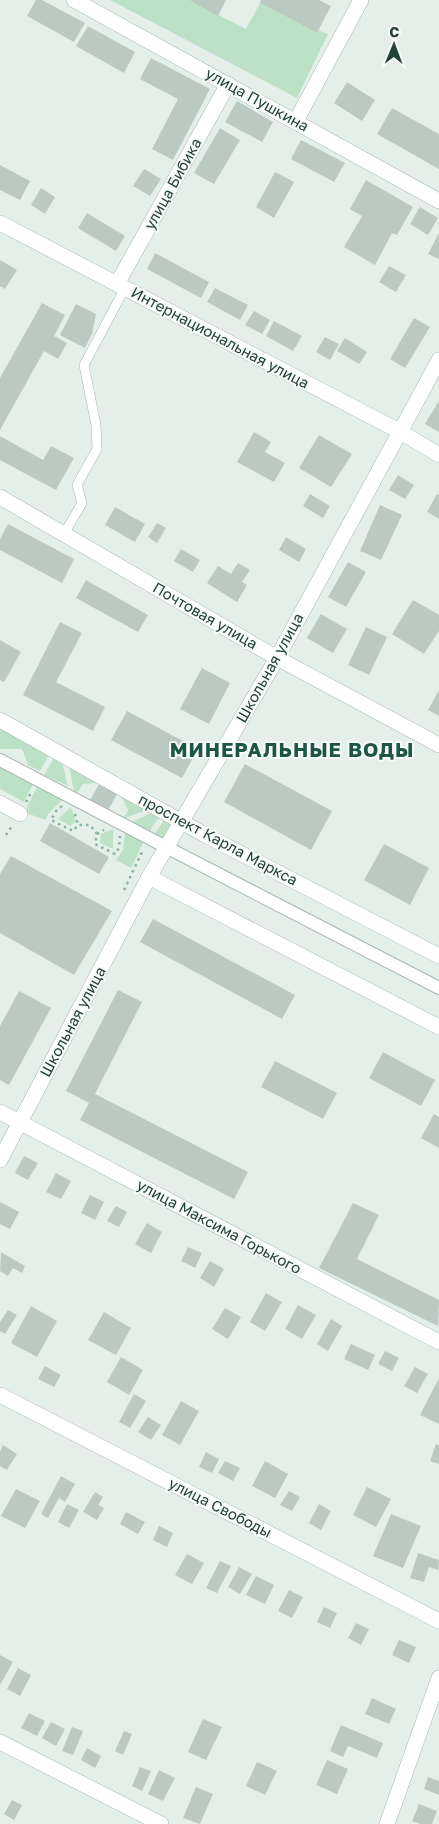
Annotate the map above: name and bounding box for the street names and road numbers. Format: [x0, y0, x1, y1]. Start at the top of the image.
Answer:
street label: улица Пушкина [203, 63, 312, 135]
street label: улица Бибика [140, 135, 205, 232]
street label: Интернациональная улица [128, 282, 313, 392]
street label: Почтовая улица [150, 578, 261, 652]
street label: Школьная улица [232, 610, 307, 725]
street label: проспект Карла Маркса [136, 790, 301, 889]
street label: Школьная улица [35, 963, 109, 1080]
street label: улица Максима Горького [134, 1175, 305, 1277]
street label: улица Свободы [166, 1473, 275, 1541]

